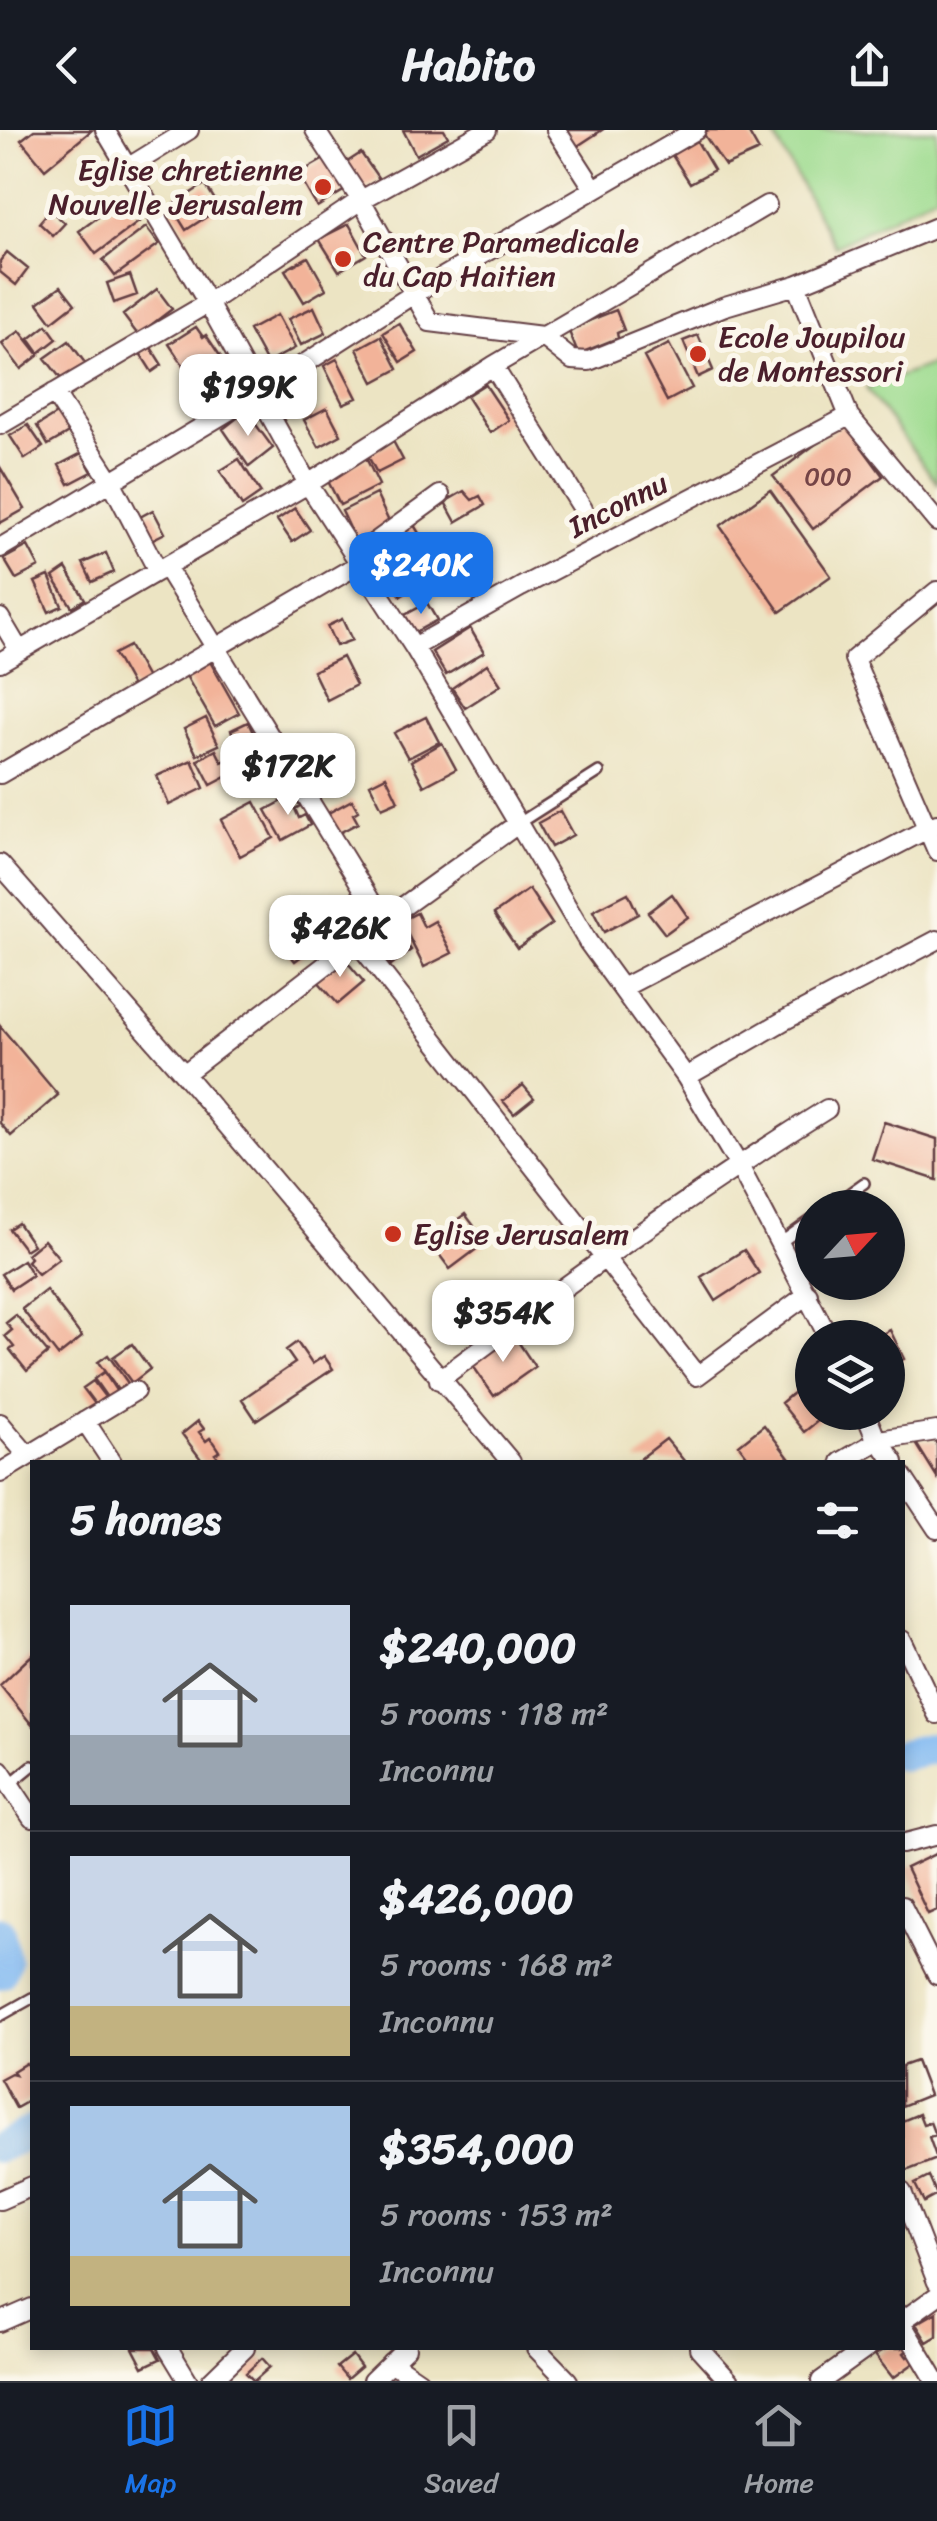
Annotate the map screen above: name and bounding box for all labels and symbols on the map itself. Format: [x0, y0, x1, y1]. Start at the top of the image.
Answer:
place label: Eglise chretienne Nouvelle Jerusalem [48, 143, 303, 231]
marker: Eglise chretienne Nouvelle Jerusalem [312, 176, 334, 198]
place label: Centre Paramedicale du Cap Haitien [363, 215, 639, 303]
marker: Centre Paramedicale du Cap Haitien [332, 248, 354, 270]
place label: Ecole Joupilou de Montessori [718, 310, 905, 398]
marker: Ecole Joupilou de Montessori [687, 343, 709, 365]
pin: $199K [178, 354, 318, 439]
house number: 000 [804, 454, 852, 499]
street label: Inconnu [557, 457, 678, 554]
pin: $240K [351, 532, 491, 617]
pin: $172K [218, 733, 358, 818]
pin: $426K [270, 895, 410, 980]
north arrow [795, 1190, 905, 1300]
place label: Eglise Jerusalem [413, 1207, 629, 1261]
marker: Eglise Jerusalem [382, 1223, 404, 1245]
pin: $354K [433, 1280, 573, 1365]

